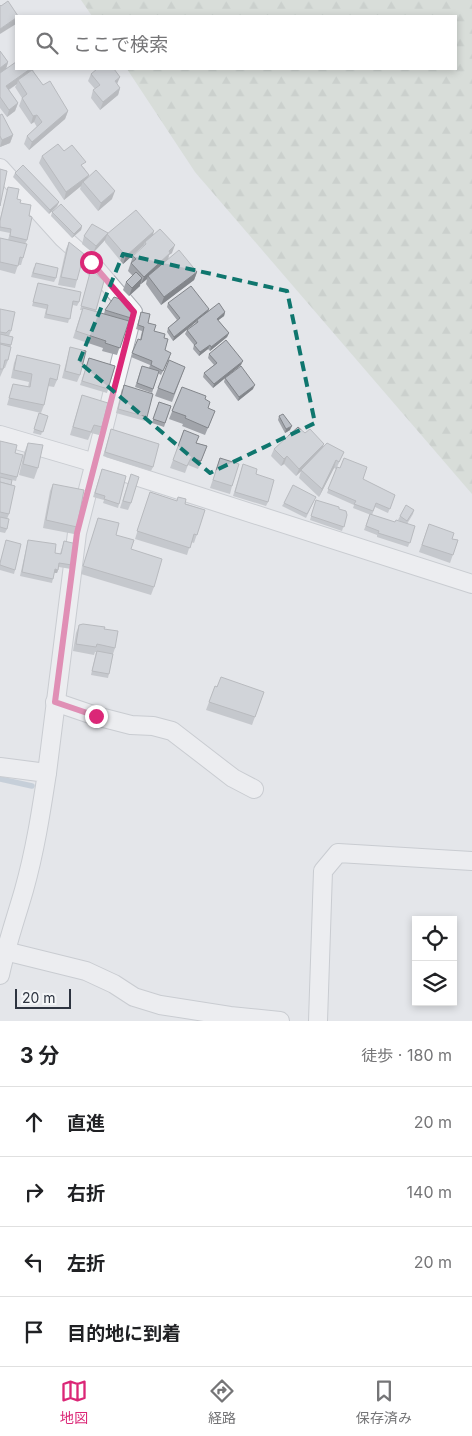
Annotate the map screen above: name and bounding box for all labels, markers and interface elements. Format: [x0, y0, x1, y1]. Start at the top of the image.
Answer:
search box [15, 15, 457, 70]
icon: search [33, 29, 61, 57]
text: ここで検索 [73, 33, 168, 56]
route start [80, 251, 103, 274]
route end [85, 705, 108, 728]
map controls [412, 916, 457, 1006]
button: locate [412, 916, 457, 961]
button: layers [412, 961, 457, 1006]
scale bar [15, 986, 71, 1009]
text: 20 m [22, 989, 56, 1006]
text: 3 分 [20, 1043, 60, 1068]
text: 徒歩 · 180 m [361, 1045, 452, 1065]
icon: ahead [20, 1108, 48, 1136]
text: 直進 [67, 1112, 105, 1135]
text: 20 m [414, 1112, 452, 1132]
icon: right [20, 1178, 48, 1206]
text: 右折 [67, 1182, 105, 1205]
text: 140 m [407, 1182, 452, 1202]
icon: left [20, 1248, 48, 1276]
text: 左折 [67, 1252, 105, 1275]
text: 20 m [414, 1252, 452, 1272]
icon: arrive [20, 1318, 48, 1346]
text: 目的地に到着 [67, 1322, 181, 1345]
tab: 地図 [60, 1377, 88, 1427]
tab: 経路 [208, 1377, 236, 1427]
tab: 保存済み [356, 1377, 412, 1427]

